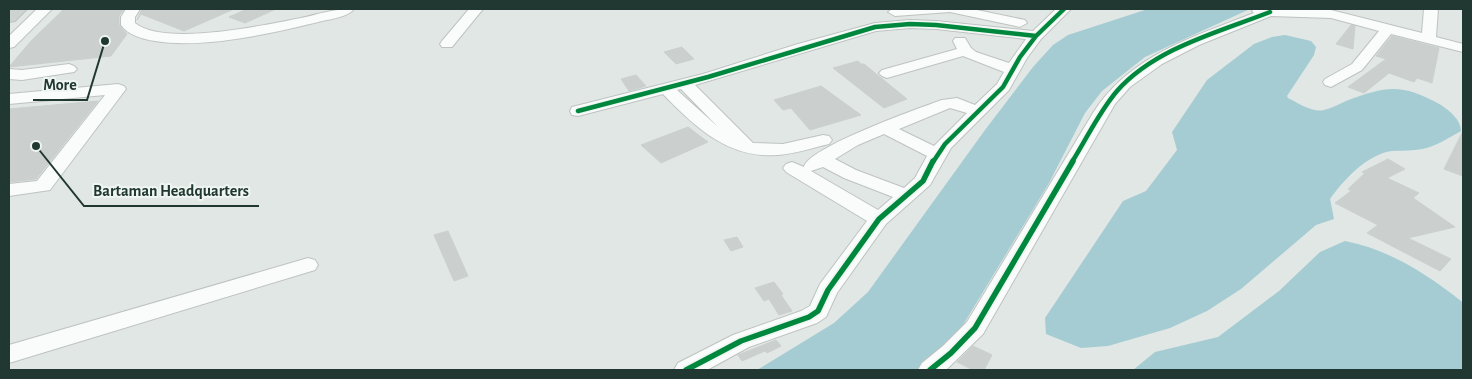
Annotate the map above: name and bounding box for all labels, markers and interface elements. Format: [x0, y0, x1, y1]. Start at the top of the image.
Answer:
callout: More [33, 69, 87, 100]
text: More [43, 77, 77, 93]
callout: Bartaman Headquarters [84, 175, 259, 206]
text: Bartaman Headquarters [93, 183, 249, 199]

